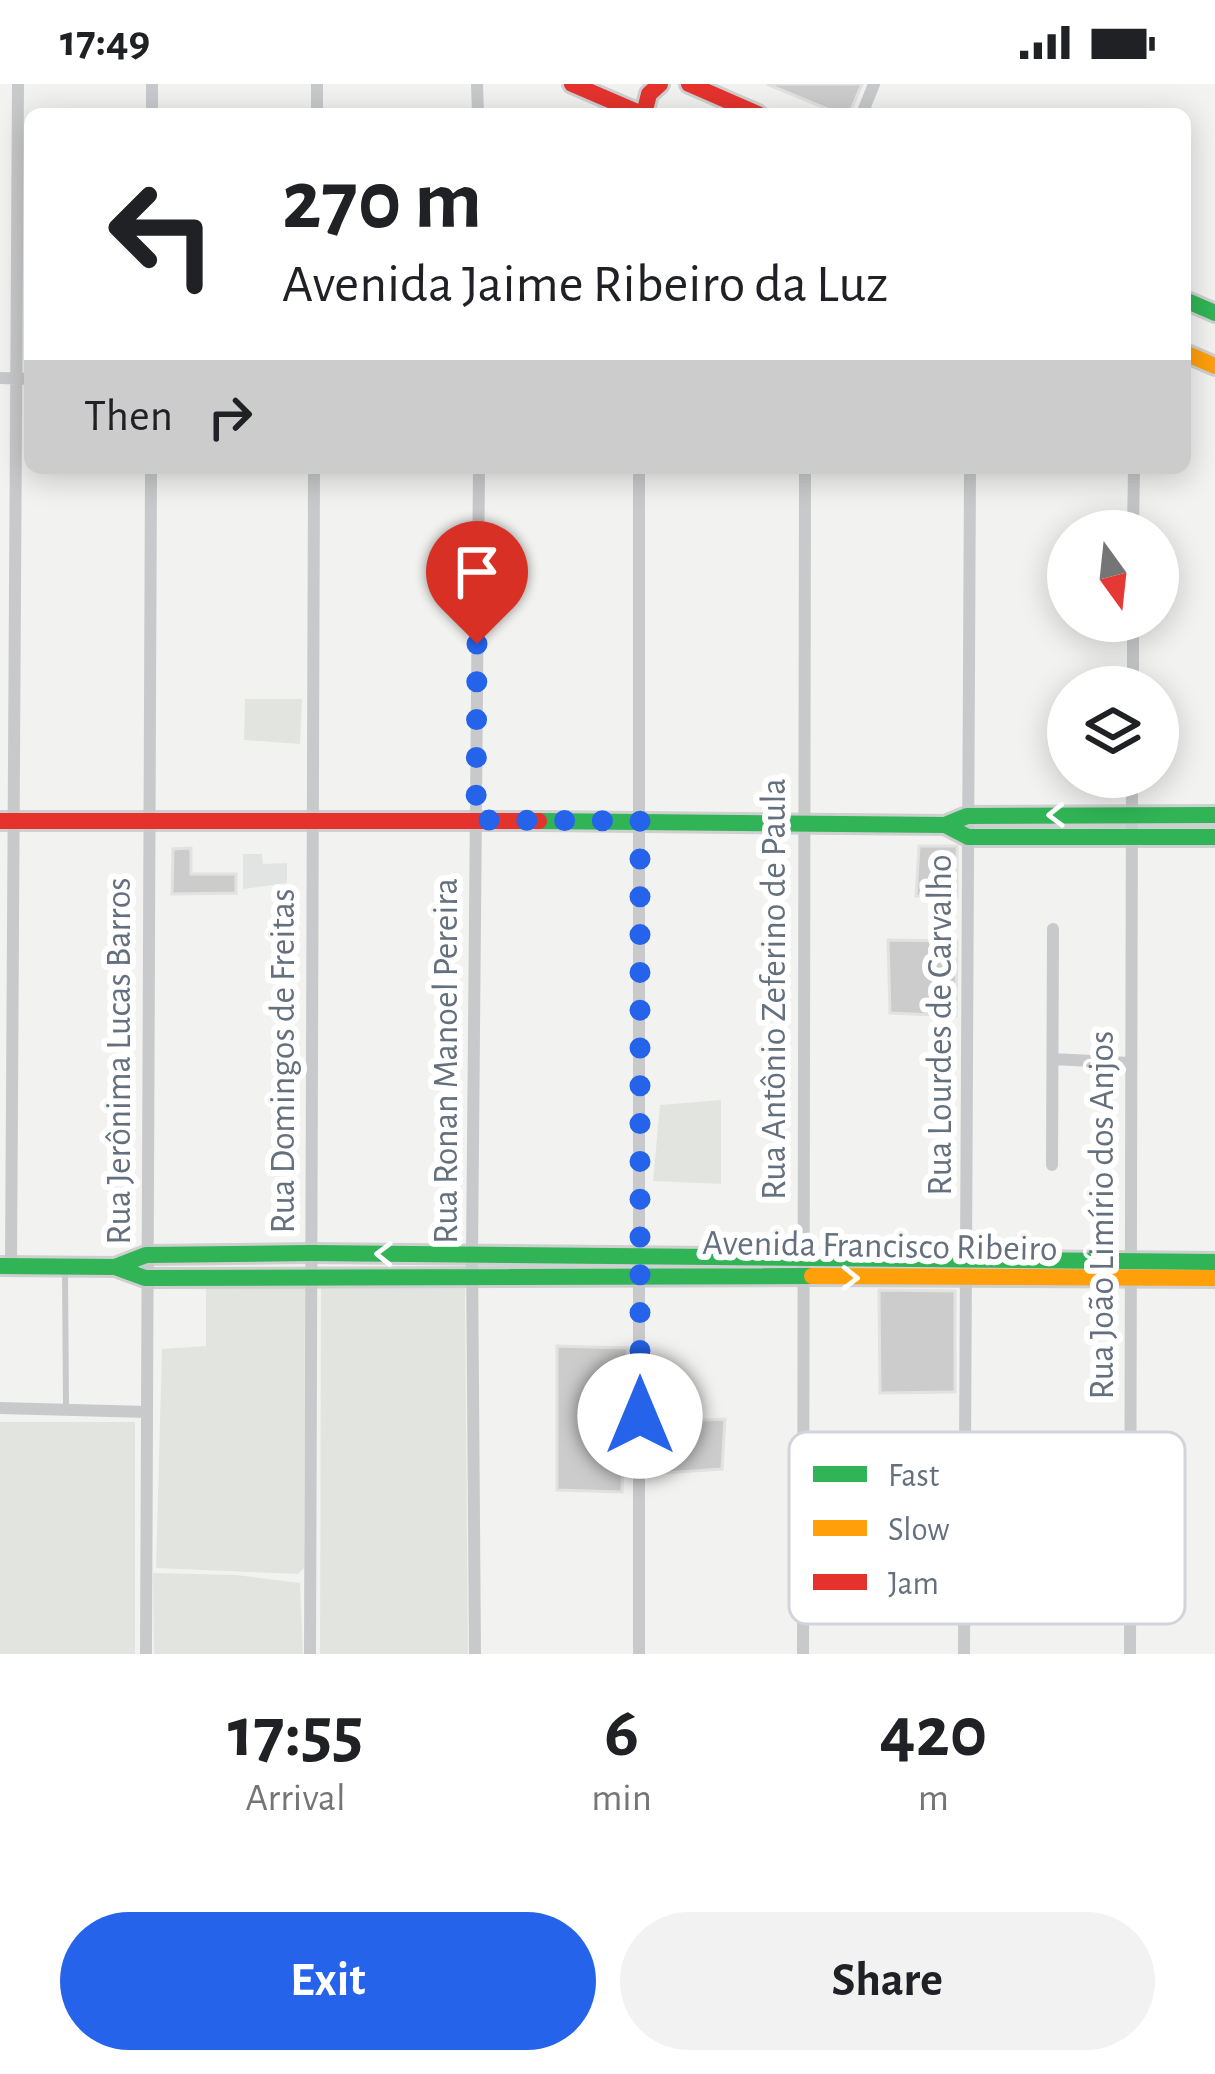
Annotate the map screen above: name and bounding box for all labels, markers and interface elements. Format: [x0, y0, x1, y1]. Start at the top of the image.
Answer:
text: 17:49 [60, 19, 150, 64]
icon: left [84, 156, 240, 312]
text: 270 m [282, 160, 482, 244]
text: Avenida Jaime Ribeiro da Luz [282, 258, 888, 312]
icon: right [197, 384, 263, 450]
text: Then [84, 394, 173, 439]
north arrow [1047, 510, 1179, 642]
map controls [1047, 510, 1179, 798]
pin [426, 521, 528, 644]
icon: arrive [444, 539, 510, 605]
button: layers [1047, 666, 1179, 798]
street label: Rua Antônio Zeferino de Paula [756, 778, 792, 1200]
one-way arrow [1046, 801, 1065, 827]
street label: Rua Lourdes de Carvalho [922, 854, 958, 1196]
street label: Rua Jerônima Lucas Barros [101, 877, 137, 1245]
street label: Rua Ronan Manoel Pereira [428, 878, 464, 1244]
street label: Rua Domingos de Freitas [265, 888, 301, 1234]
street label: Rua João Limírio dos Anjos [1084, 1031, 1120, 1399]
street label: Avenida Francisco Ribeiro [702, 1225, 1058, 1267]
one-way arrow [374, 1241, 392, 1267]
one-way arrow [841, 1265, 860, 1291]
position arrow [577, 1353, 703, 1479]
legend [789, 1432, 1185, 1624]
text: Fast [888, 1460, 940, 1493]
text: Slow [888, 1514, 949, 1547]
text: Jam [888, 1568, 939, 1601]
text: 17:55 [228, 1697, 363, 1769]
text: 6 [604, 1697, 639, 1769]
text: 420 [880, 1697, 987, 1769]
text: Arrival [245, 1779, 346, 1818]
text: min [591, 1779, 652, 1818]
text: m [918, 1779, 949, 1818]
button: Exit [60, 1912, 596, 2050]
button: Share [620, 1912, 1155, 2050]

